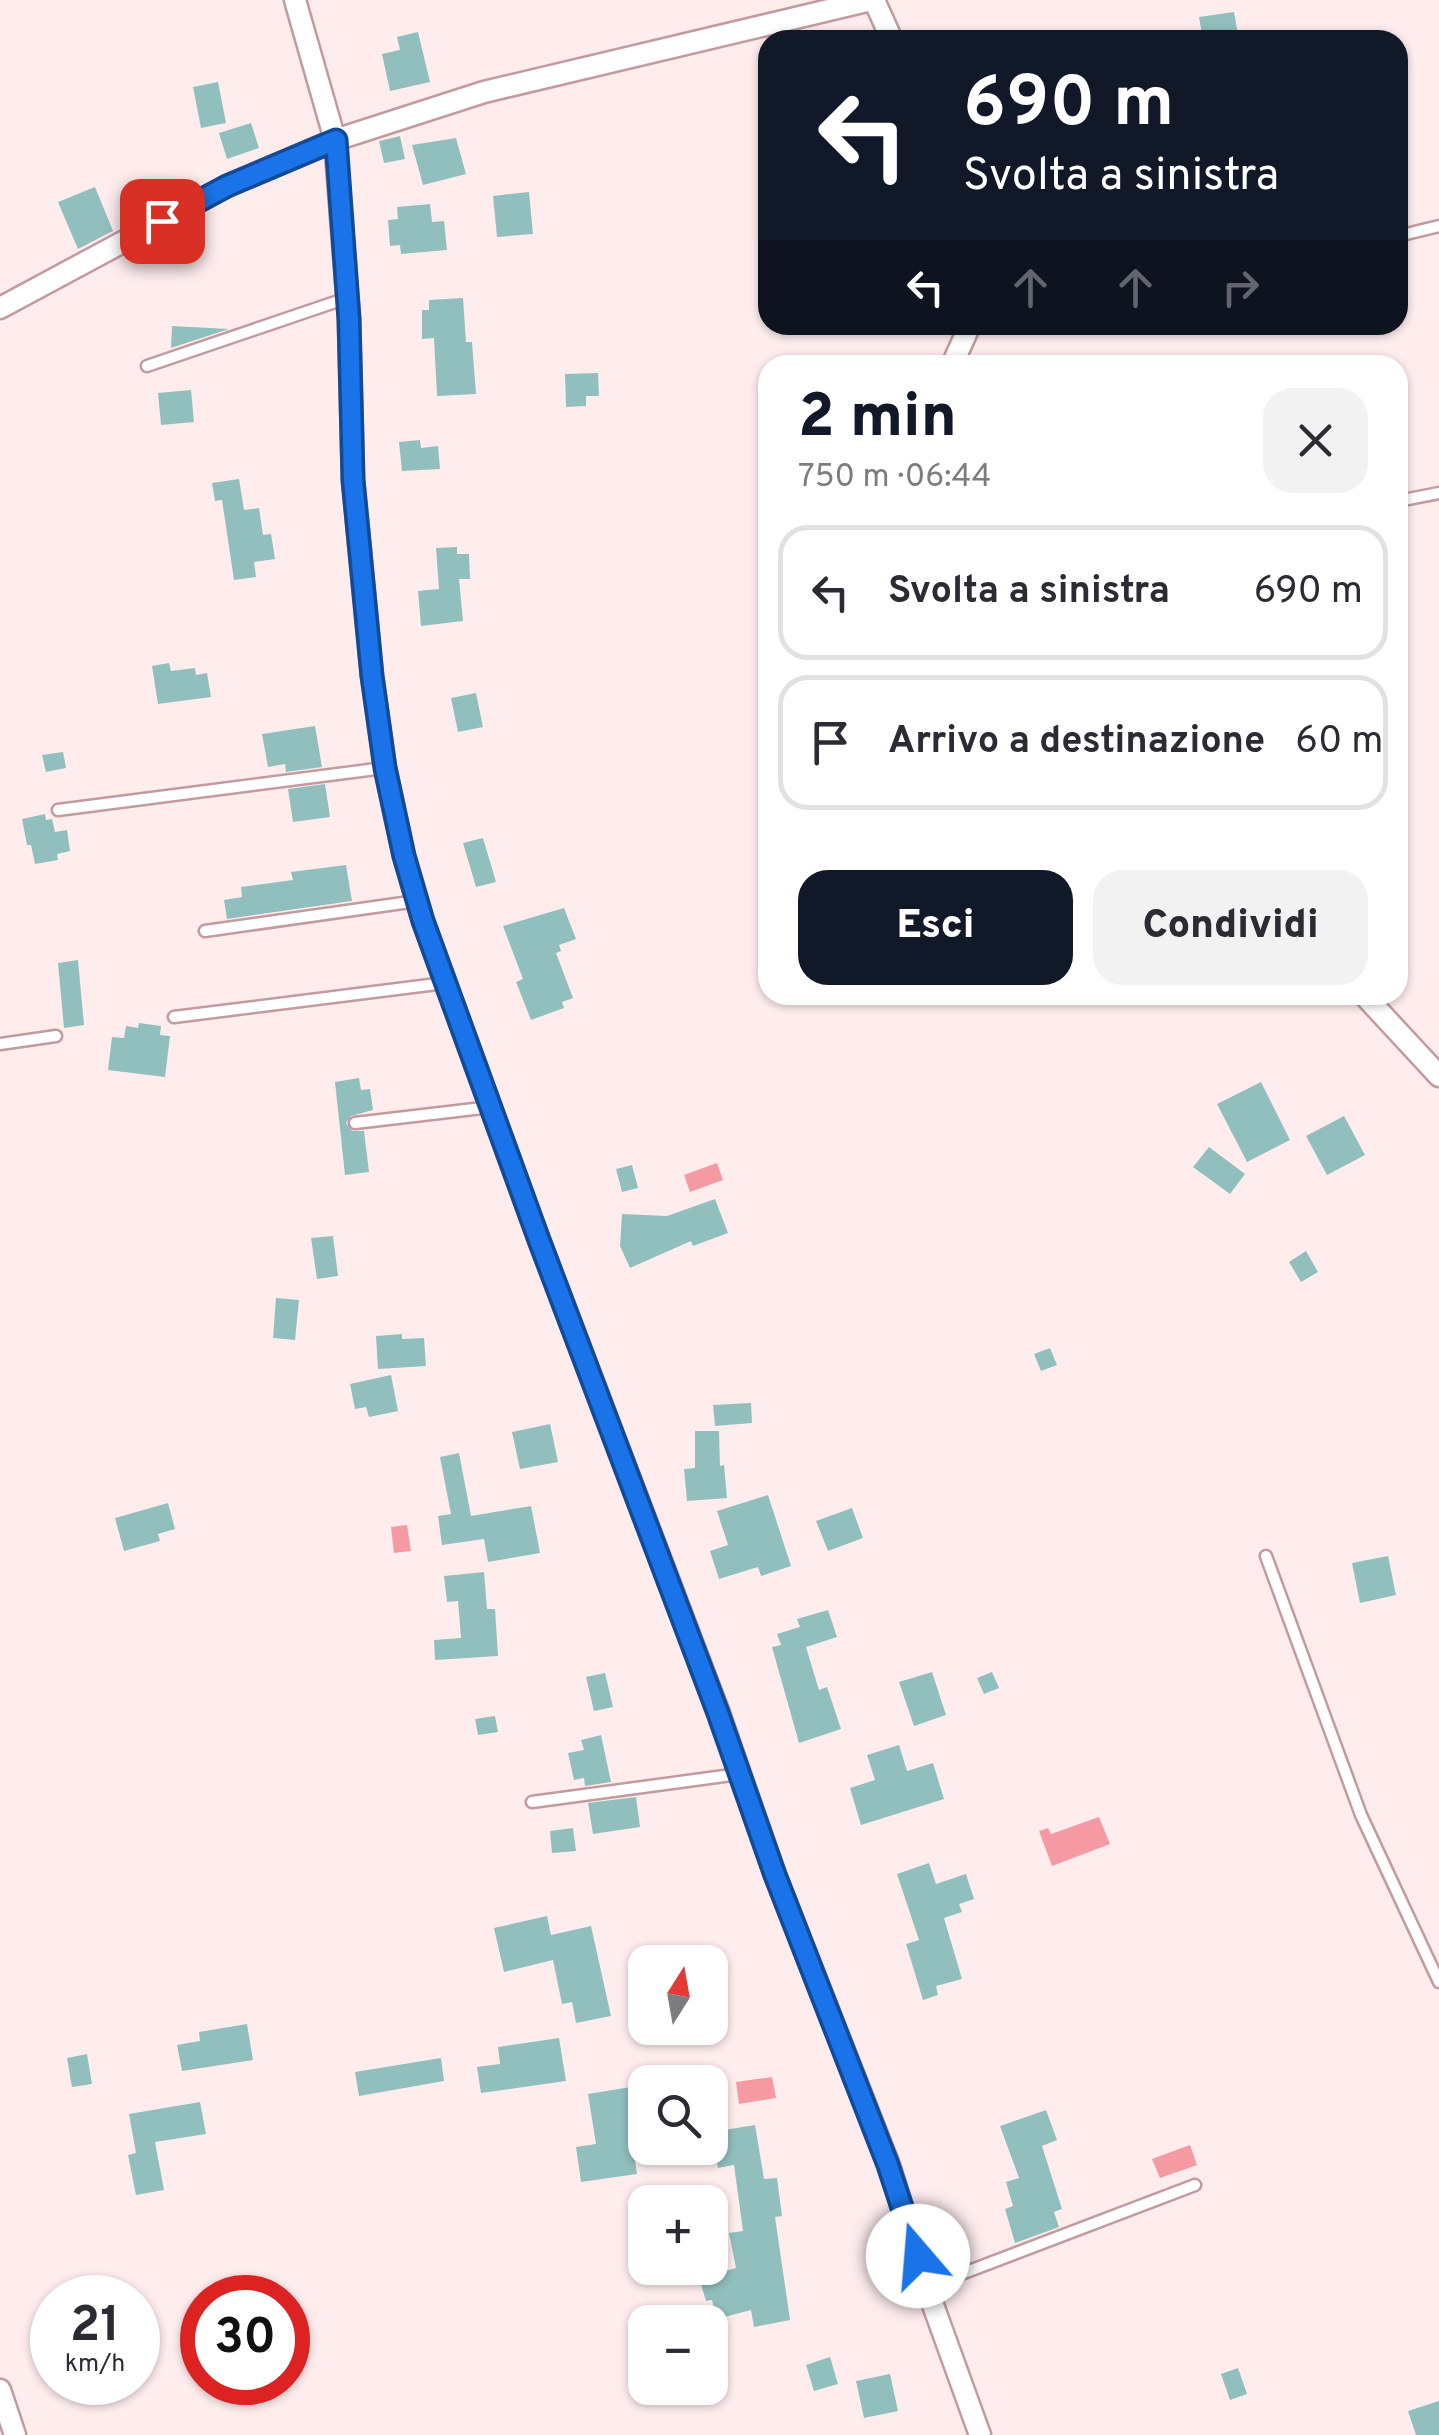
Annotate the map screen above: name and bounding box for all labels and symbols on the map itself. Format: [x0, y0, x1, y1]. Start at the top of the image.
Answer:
pin [120, 179, 205, 264]
north arrow [628, 1945, 728, 2045]
position arrow [866, 2204, 970, 2308]
speed limit sign: 30 [180, 2275, 310, 2405]

